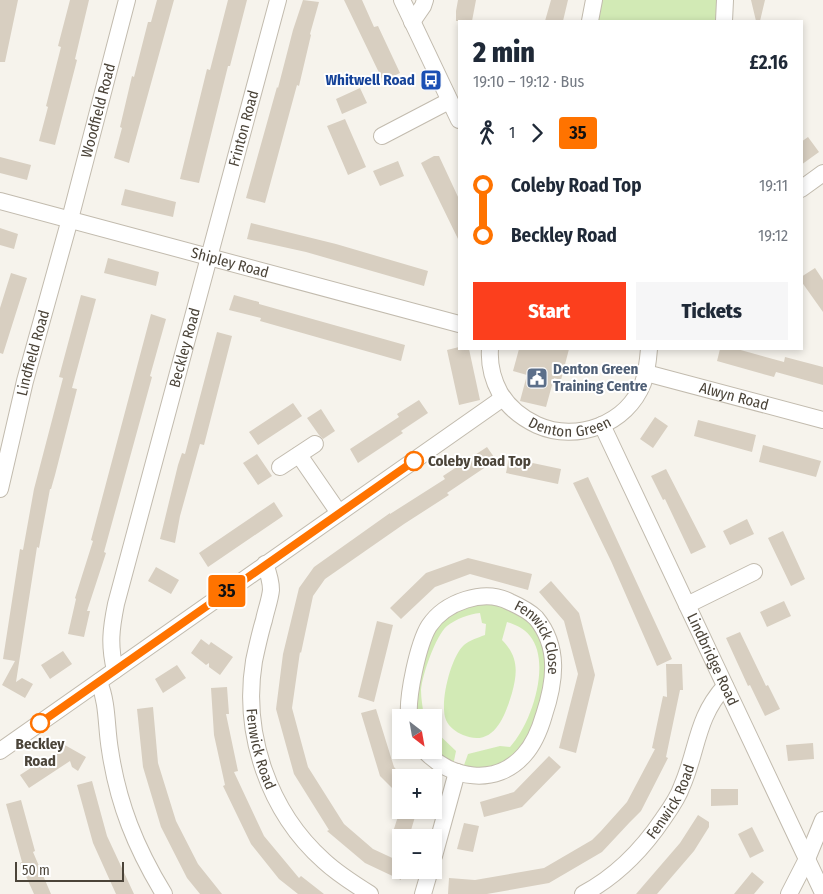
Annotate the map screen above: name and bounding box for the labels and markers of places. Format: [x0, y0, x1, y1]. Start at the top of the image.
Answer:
bus stop icon: Whitwell Road [419, 68, 443, 92]
place label: Whitwell Road [325, 71, 415, 89]
place label: Denton Green Training Centre [553, 360, 648, 395]
public building icon: Denton Green Training Centre [525, 366, 549, 390]
marker: Coleby Road Top [404, 451, 424, 471]
place label: Coleby Road Top [428, 452, 531, 470]
marker: Beckley Road [30, 713, 50, 733]
place label: Beckley Road [16, 735, 65, 770]

